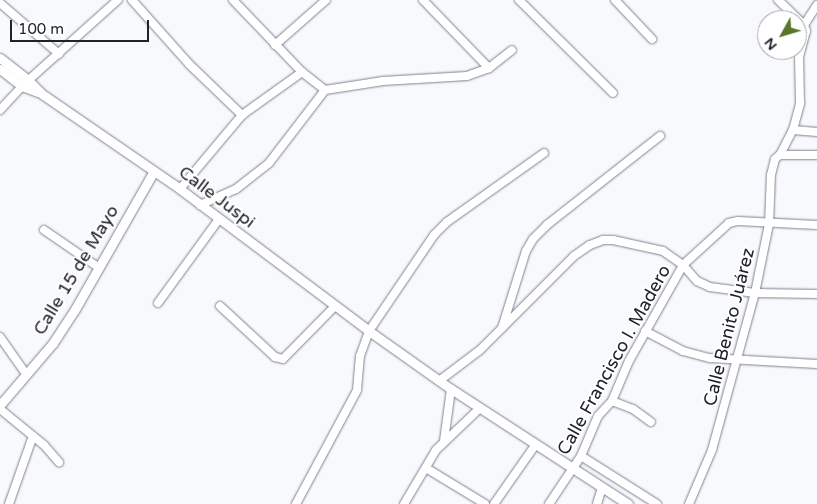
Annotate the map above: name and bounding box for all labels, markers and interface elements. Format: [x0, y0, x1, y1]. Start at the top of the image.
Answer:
scale bar [12, 10, 151, 42]
north arrow [757, 10, 807, 60]
text: 100 m [18, 20, 64, 38]
text: N [761, 34, 781, 54]
street label: Calle Juspi [174, 161, 260, 233]
street label: Calle 15 de Mayo [29, 201, 123, 339]
street label: Calle Benito Juárez [699, 246, 759, 408]
street label: Calle Francisco I. Madero [553, 261, 675, 459]

